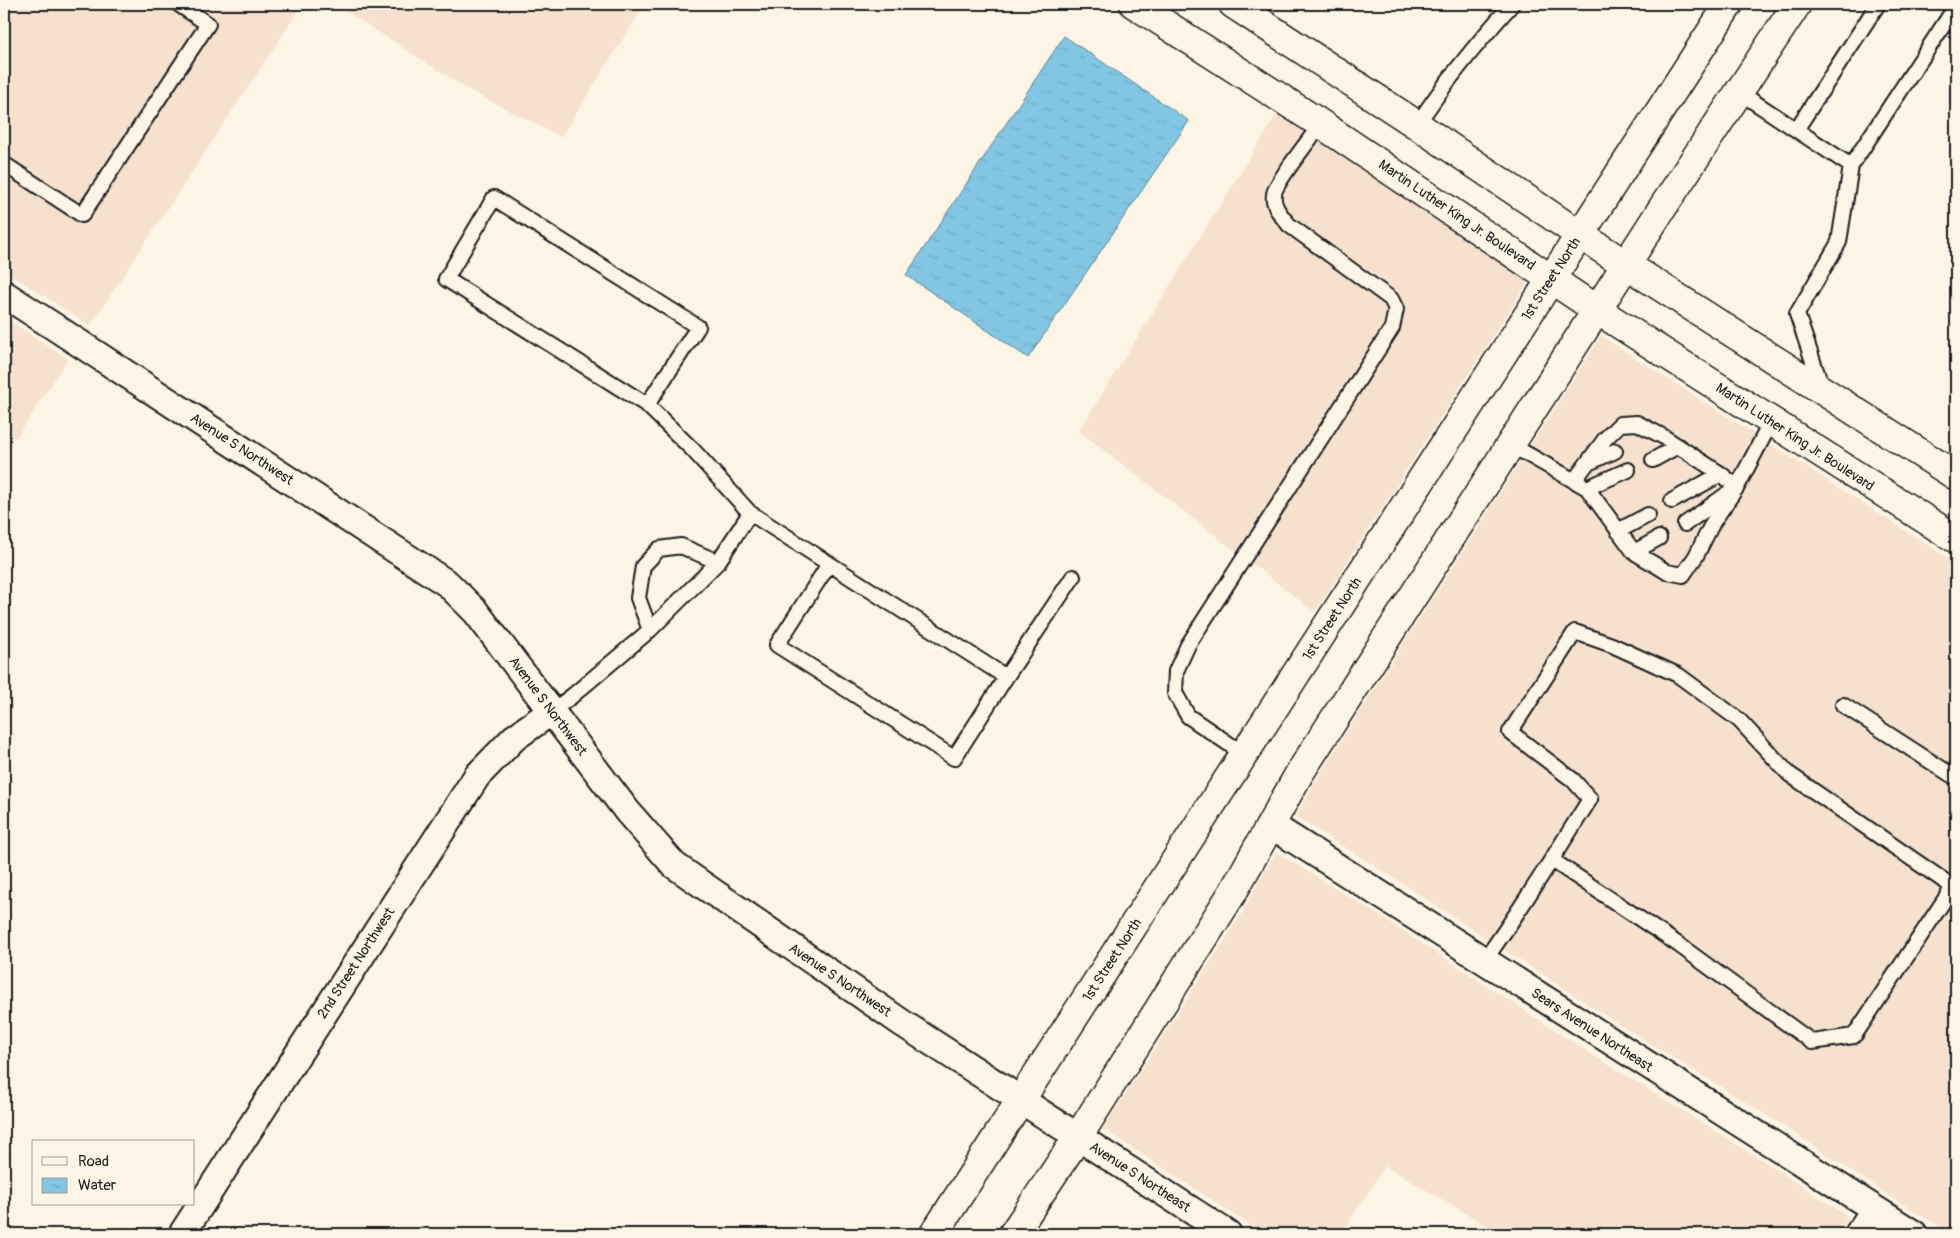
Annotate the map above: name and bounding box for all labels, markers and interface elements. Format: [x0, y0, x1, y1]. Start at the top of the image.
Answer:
street label: Martin Luther King Jr. Boulevard [1375, 156, 1539, 274]
street label: 1st Street North [1518, 234, 1584, 324]
street label: Martin Luther King Jr. Boulevard [1713, 379, 1878, 495]
street label: Avenue S Northwest [187, 409, 297, 489]
street label: 1st Street North [1299, 574, 1365, 664]
street label: Avenue S Northwest [505, 653, 591, 759]
street label: 2nd Street Northwest [314, 904, 398, 1022]
street label: 1st Street North [1079, 915, 1145, 1005]
street label: Avenue S Northwest [786, 939, 895, 1021]
street label: Sears Avenue Northeast [1528, 984, 1656, 1076]
street label: Avenue S Northeast [1086, 1138, 1194, 1216]
legend [32, 1140, 195, 1206]
text: Road [78, 1152, 109, 1171]
text: Water [78, 1176, 117, 1195]

